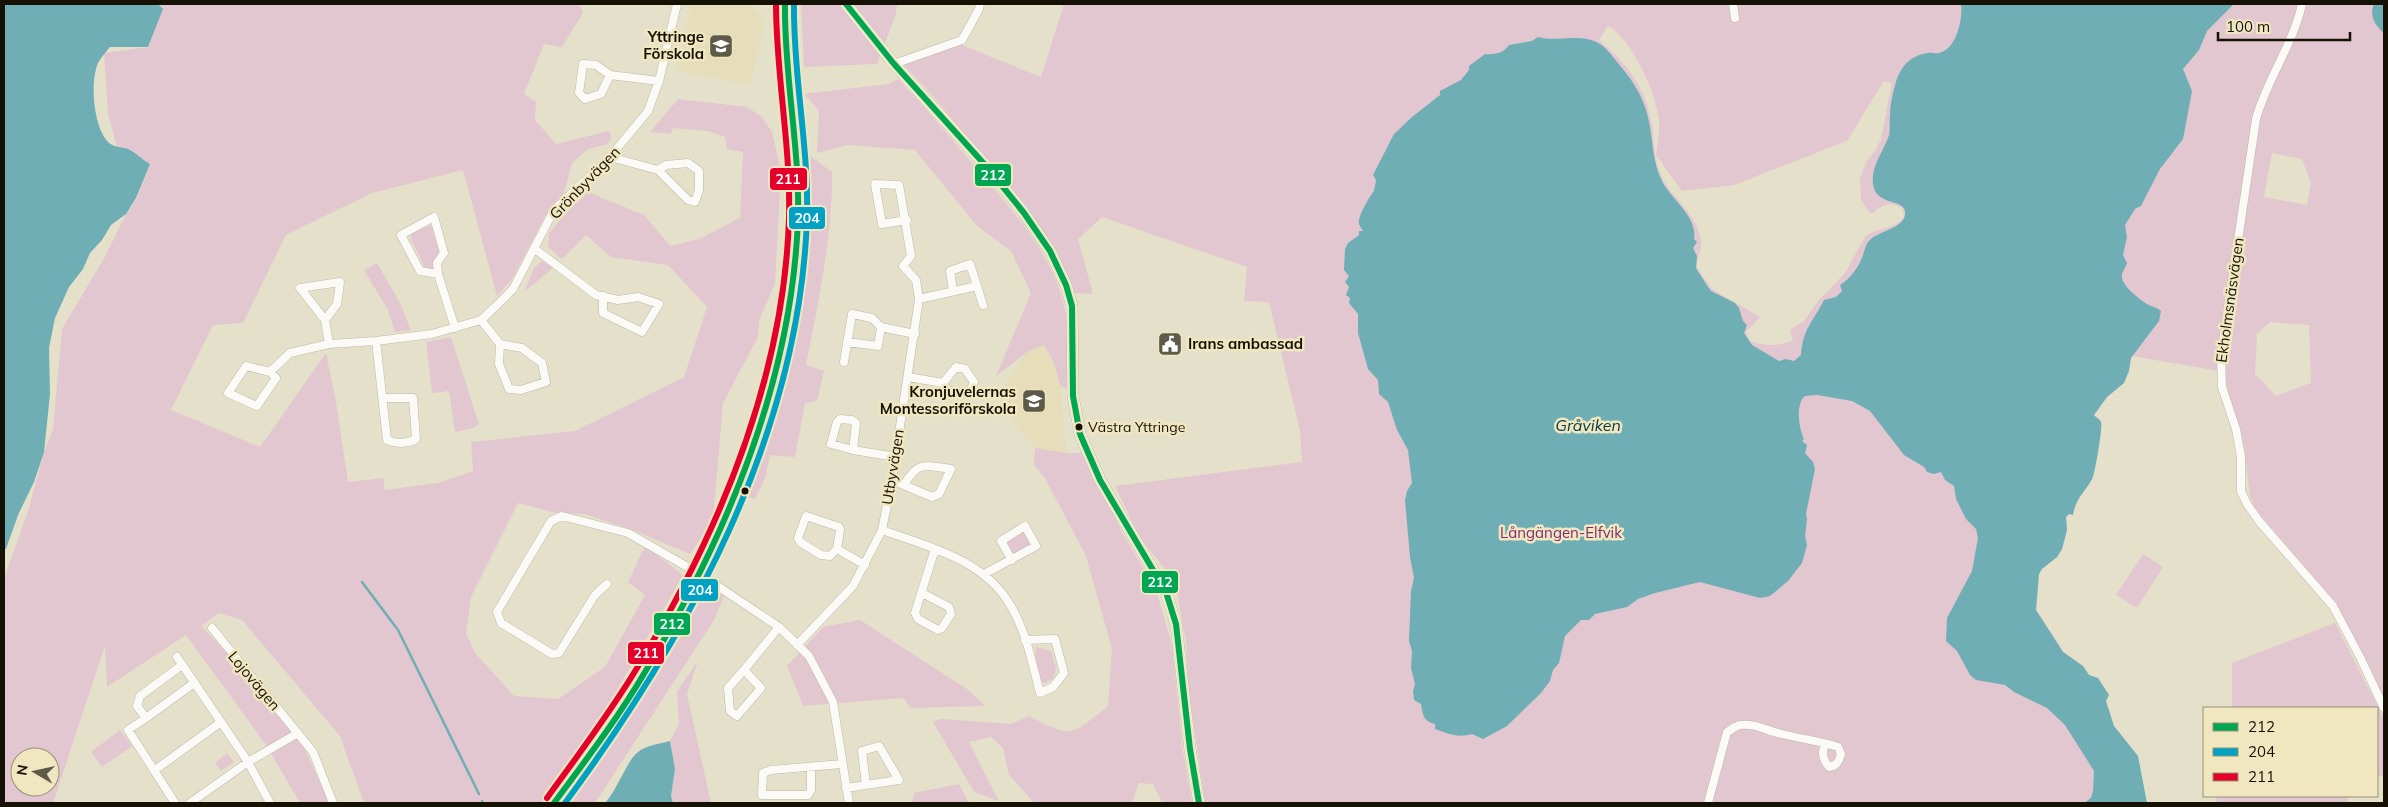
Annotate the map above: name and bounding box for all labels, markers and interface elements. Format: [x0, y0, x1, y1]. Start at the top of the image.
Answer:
scale bar [2218, 10, 2350, 42]
text: 100 m [2226, 17, 2270, 36]
place label: Yttringe Förskola [643, 27, 704, 63]
school or university icon: Yttringe Förskola [708, 33, 734, 59]
street label: Grönbyvägen [545, 142, 624, 223]
line badge: 212 [974, 163, 1012, 187]
text: 212 [980, 166, 1006, 184]
line badge: 211 [769, 167, 808, 191]
text: 211 [775, 170, 801, 188]
line badge: 204 [788, 206, 826, 230]
text: 204 [794, 209, 820, 227]
street label: Ekholmsnäsvägen [2211, 236, 2248, 364]
public building icon: Irans ambassad [1157, 331, 1183, 357]
place label: Irans ambassad [1188, 334, 1303, 353]
place label: Kronjuvelernas Montessoriförskola [880, 382, 1016, 418]
school or university icon: Kronjuvelernas Montessoriförskola [1021, 388, 1047, 414]
water label: Gråviken [1555, 415, 1621, 435]
place label: Västra Yttringe [1088, 418, 1185, 436]
marker: Västra Yttringe [1074, 422, 1084, 432]
street label: Utbyvägen [877, 428, 908, 506]
unlabelled marker [740, 486, 750, 496]
park label: Långängen-Elfvik [1500, 523, 1622, 542]
line badge: 212 [1141, 570, 1179, 594]
text: 212 [1147, 573, 1173, 591]
line badge: 204 [680, 578, 719, 602]
text: 204 [687, 581, 713, 599]
line badge: 212 [653, 612, 691, 636]
text: 212 [659, 615, 685, 633]
line badge: 211 [627, 641, 665, 665]
text: 211 [633, 644, 659, 662]
street label: Lojovägen [224, 647, 285, 714]
legend [2203, 707, 2378, 797]
text: 212 [2248, 717, 2275, 736]
text: 204 [2248, 742, 2275, 761]
north arrow [10, 747, 60, 797]
text: N [12, 763, 32, 777]
text: 211 [2248, 767, 2275, 786]

